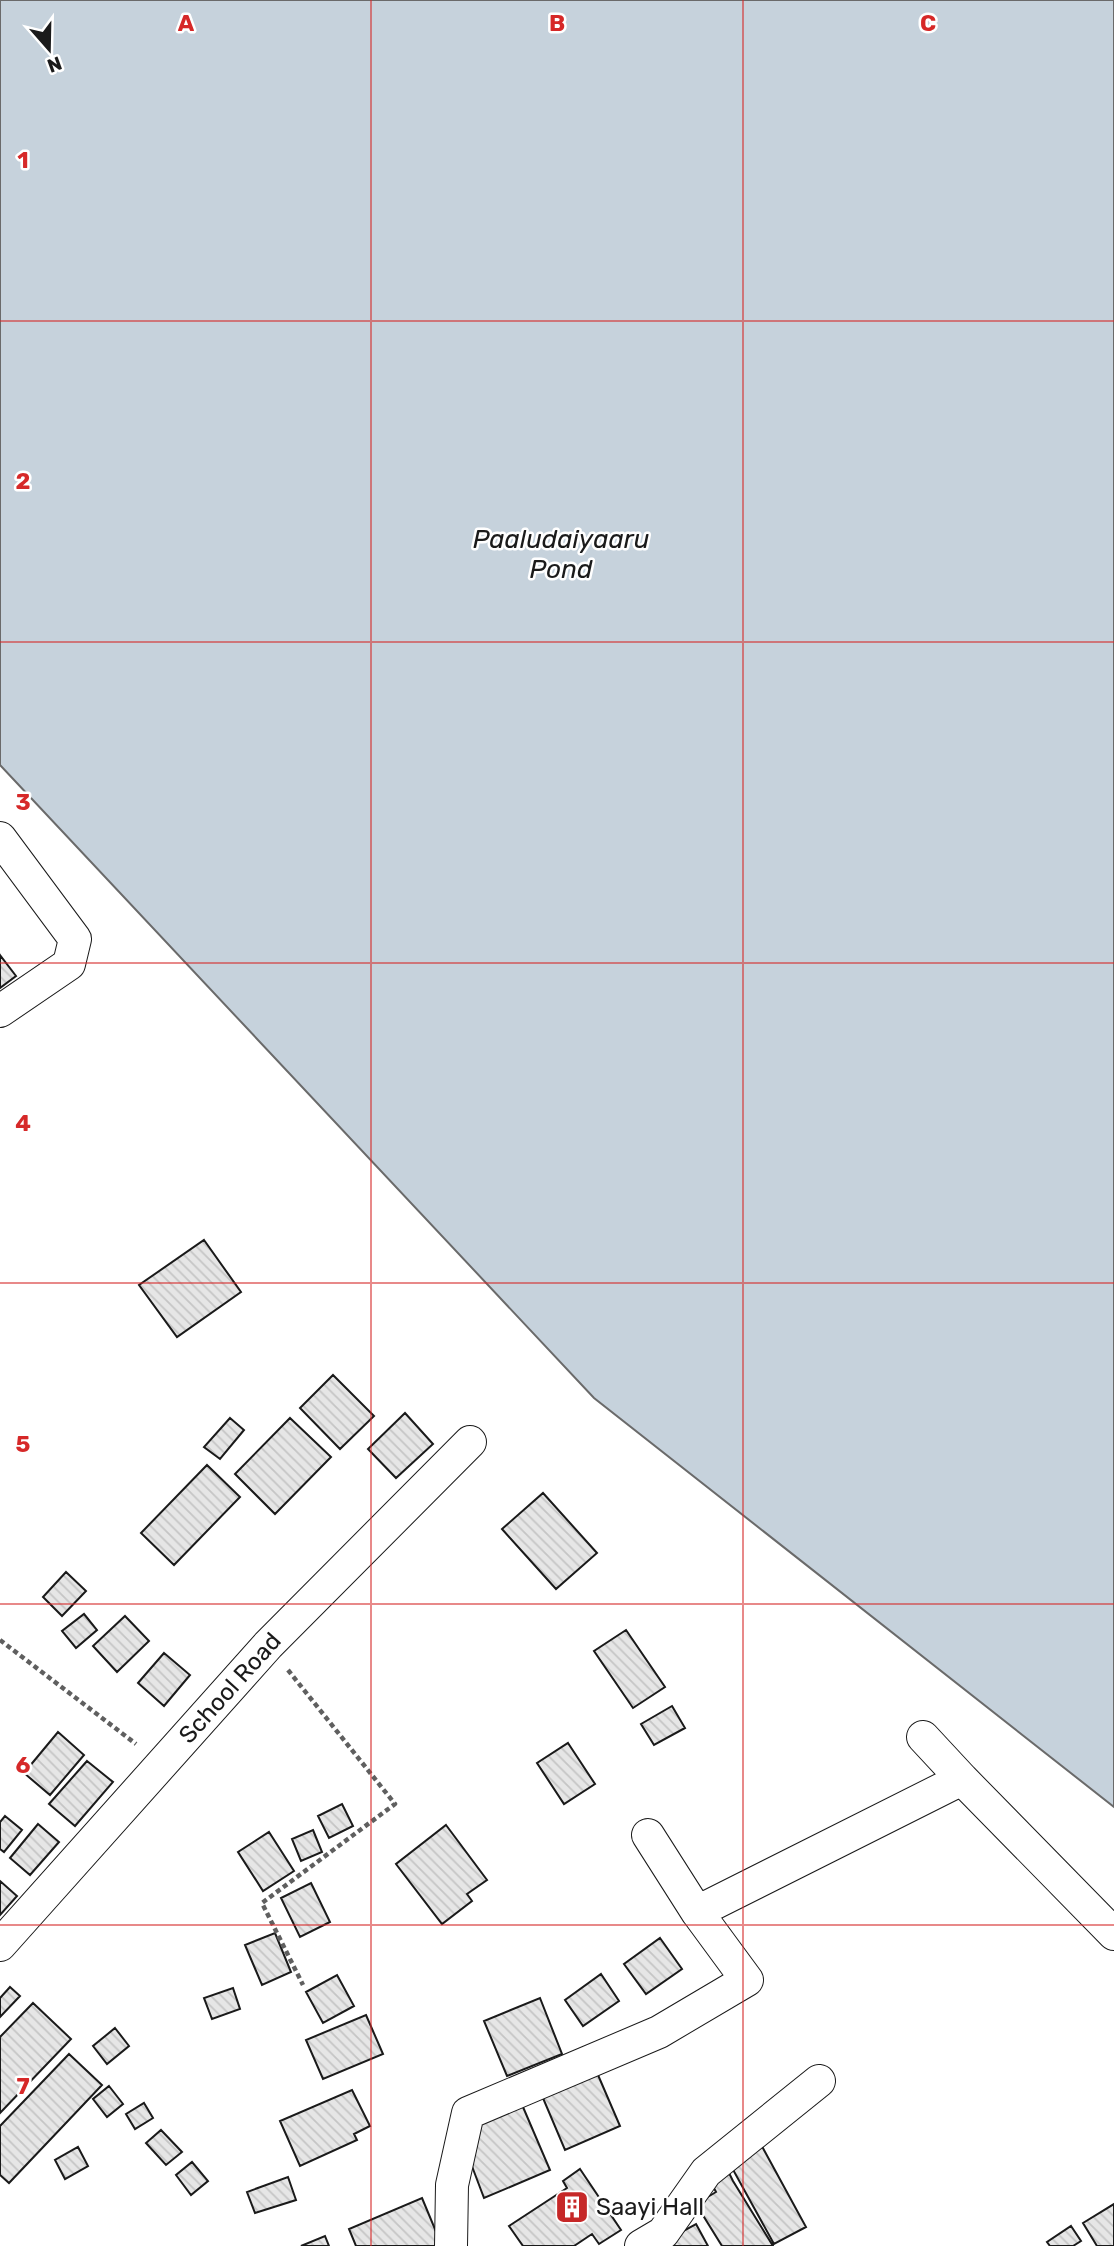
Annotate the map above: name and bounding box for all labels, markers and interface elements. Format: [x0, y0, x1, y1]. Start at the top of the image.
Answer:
text: A [178, 9, 195, 37]
text: B [549, 9, 565, 37]
text: C [920, 9, 936, 37]
north arrow [14, 14, 84, 84]
text: N [44, 51, 65, 78]
text: 1 [17, 146, 29, 174]
text: 2 [16, 467, 30, 495]
water label: Paaludaiyaaru Pond [473, 524, 649, 585]
text: 3 [15, 788, 31, 816]
text: 4 [15, 1109, 31, 1137]
text: 5 [16, 1430, 31, 1458]
street label: School Road [173, 1627, 287, 1749]
text: 6 [16, 1751, 31, 1779]
text: 7 [16, 2072, 30, 2100]
building icon: Saayi Hall [553, 2188, 591, 2226]
place label: Saayi Hall [596, 2193, 704, 2221]

